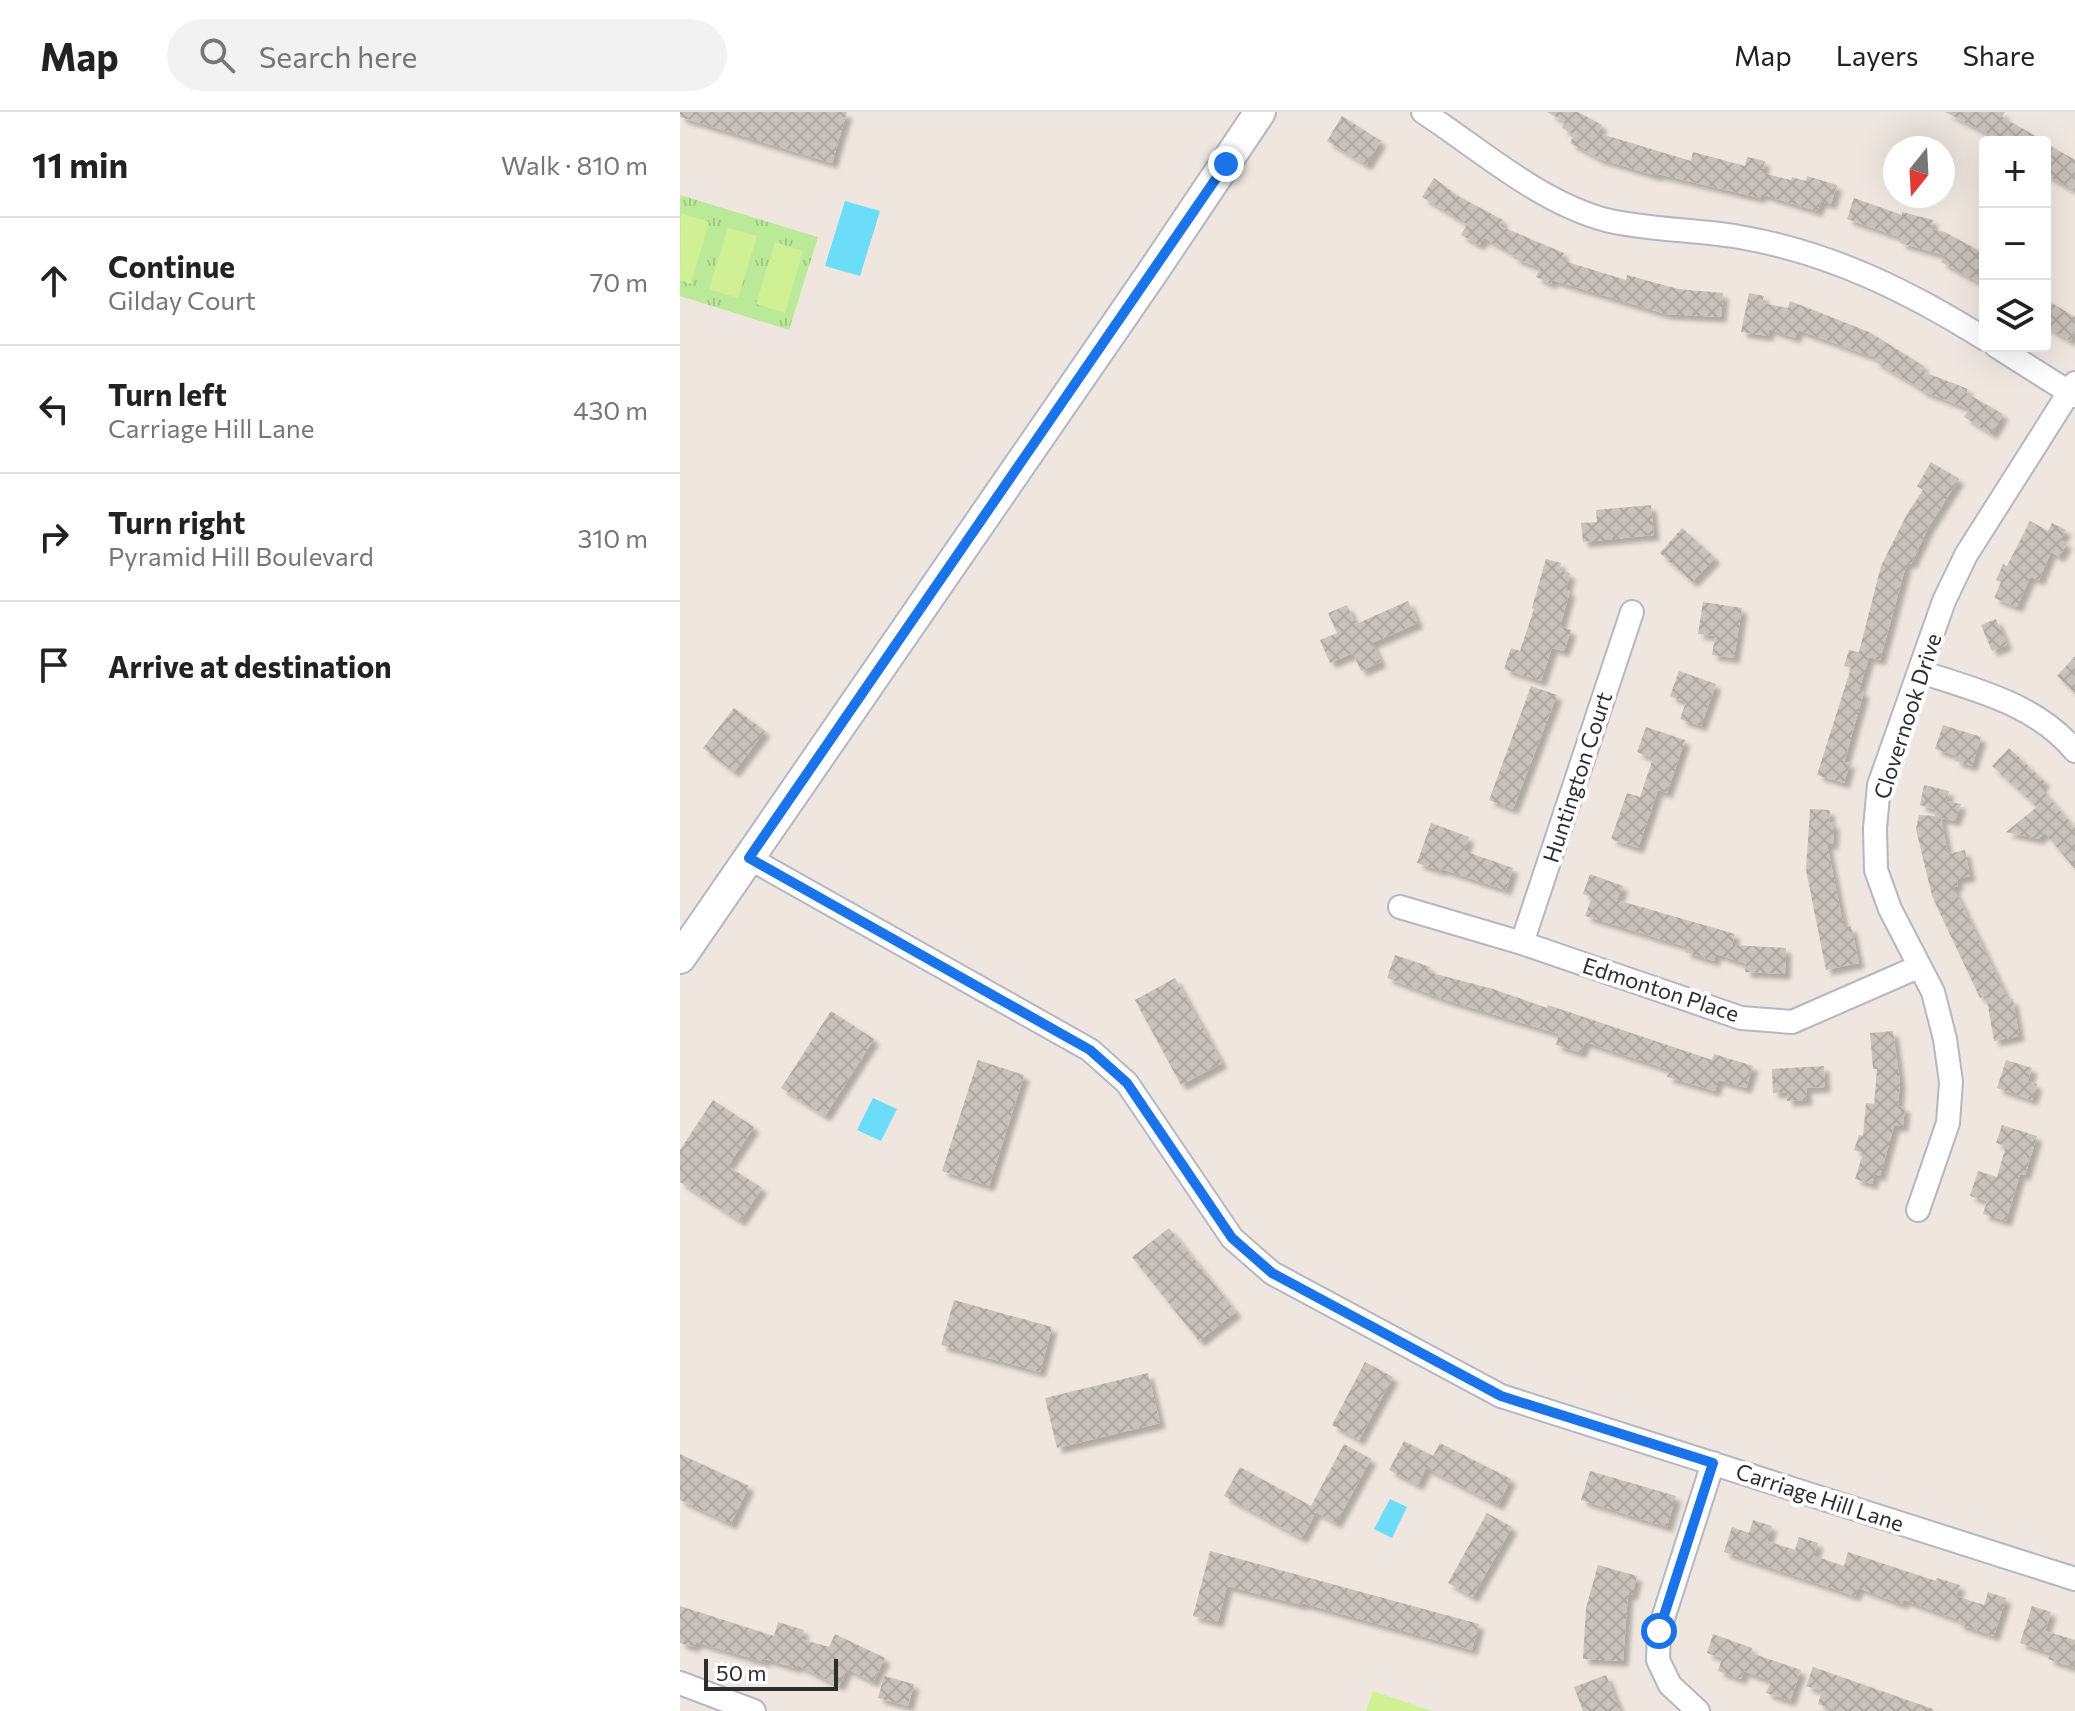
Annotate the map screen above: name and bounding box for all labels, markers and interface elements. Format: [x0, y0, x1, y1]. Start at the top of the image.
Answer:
search box [167, 19, 727, 91]
text: Map [40, 32, 119, 79]
icon: search [195, 33, 239, 77]
text: Search here [259, 37, 417, 74]
text: Map [1734, 38, 1792, 72]
text: Layers [1836, 38, 1918, 72]
text: Share [1962, 38, 2035, 72]
north arrow [1883, 136, 1955, 208]
map controls [1979, 136, 2051, 352]
button: + [1979, 136, 2051, 208]
text: 11 min [32, 143, 128, 185]
route end [1208, 146, 1244, 182]
text: Walk · 810 m [501, 149, 648, 180]
button: − [1979, 208, 2051, 280]
text: Continue [108, 247, 235, 284]
icon: ahead [32, 259, 76, 303]
text: 70 m [590, 266, 648, 297]
button: layers [1979, 280, 2051, 352]
text: Gilday Court [108, 284, 256, 315]
text: Turn left [108, 375, 227, 412]
icon: left [32, 387, 76, 431]
text: 430 m [573, 394, 648, 425]
text: Carriage Hill Lane [108, 412, 314, 443]
text: Turn right [108, 503, 245, 540]
icon: right [32, 515, 76, 559]
text: 310 m [577, 522, 648, 553]
text: Pyramid Hill Boulevard [108, 540, 374, 571]
street label: Clovernook Drive [1867, 630, 1947, 802]
icon: arrive [32, 643, 76, 687]
text: Arrive at destination [108, 647, 392, 684]
street label: Huntington Court [1537, 688, 1617, 866]
street label: Edmonton Place [1579, 951, 1743, 1027]
street label: Carriage Hill Lane [1733, 1457, 1907, 1537]
route start [1641, 1613, 1677, 1649]
scale bar [704, 1655, 838, 1691]
text: 50 m [716, 1659, 766, 1686]

